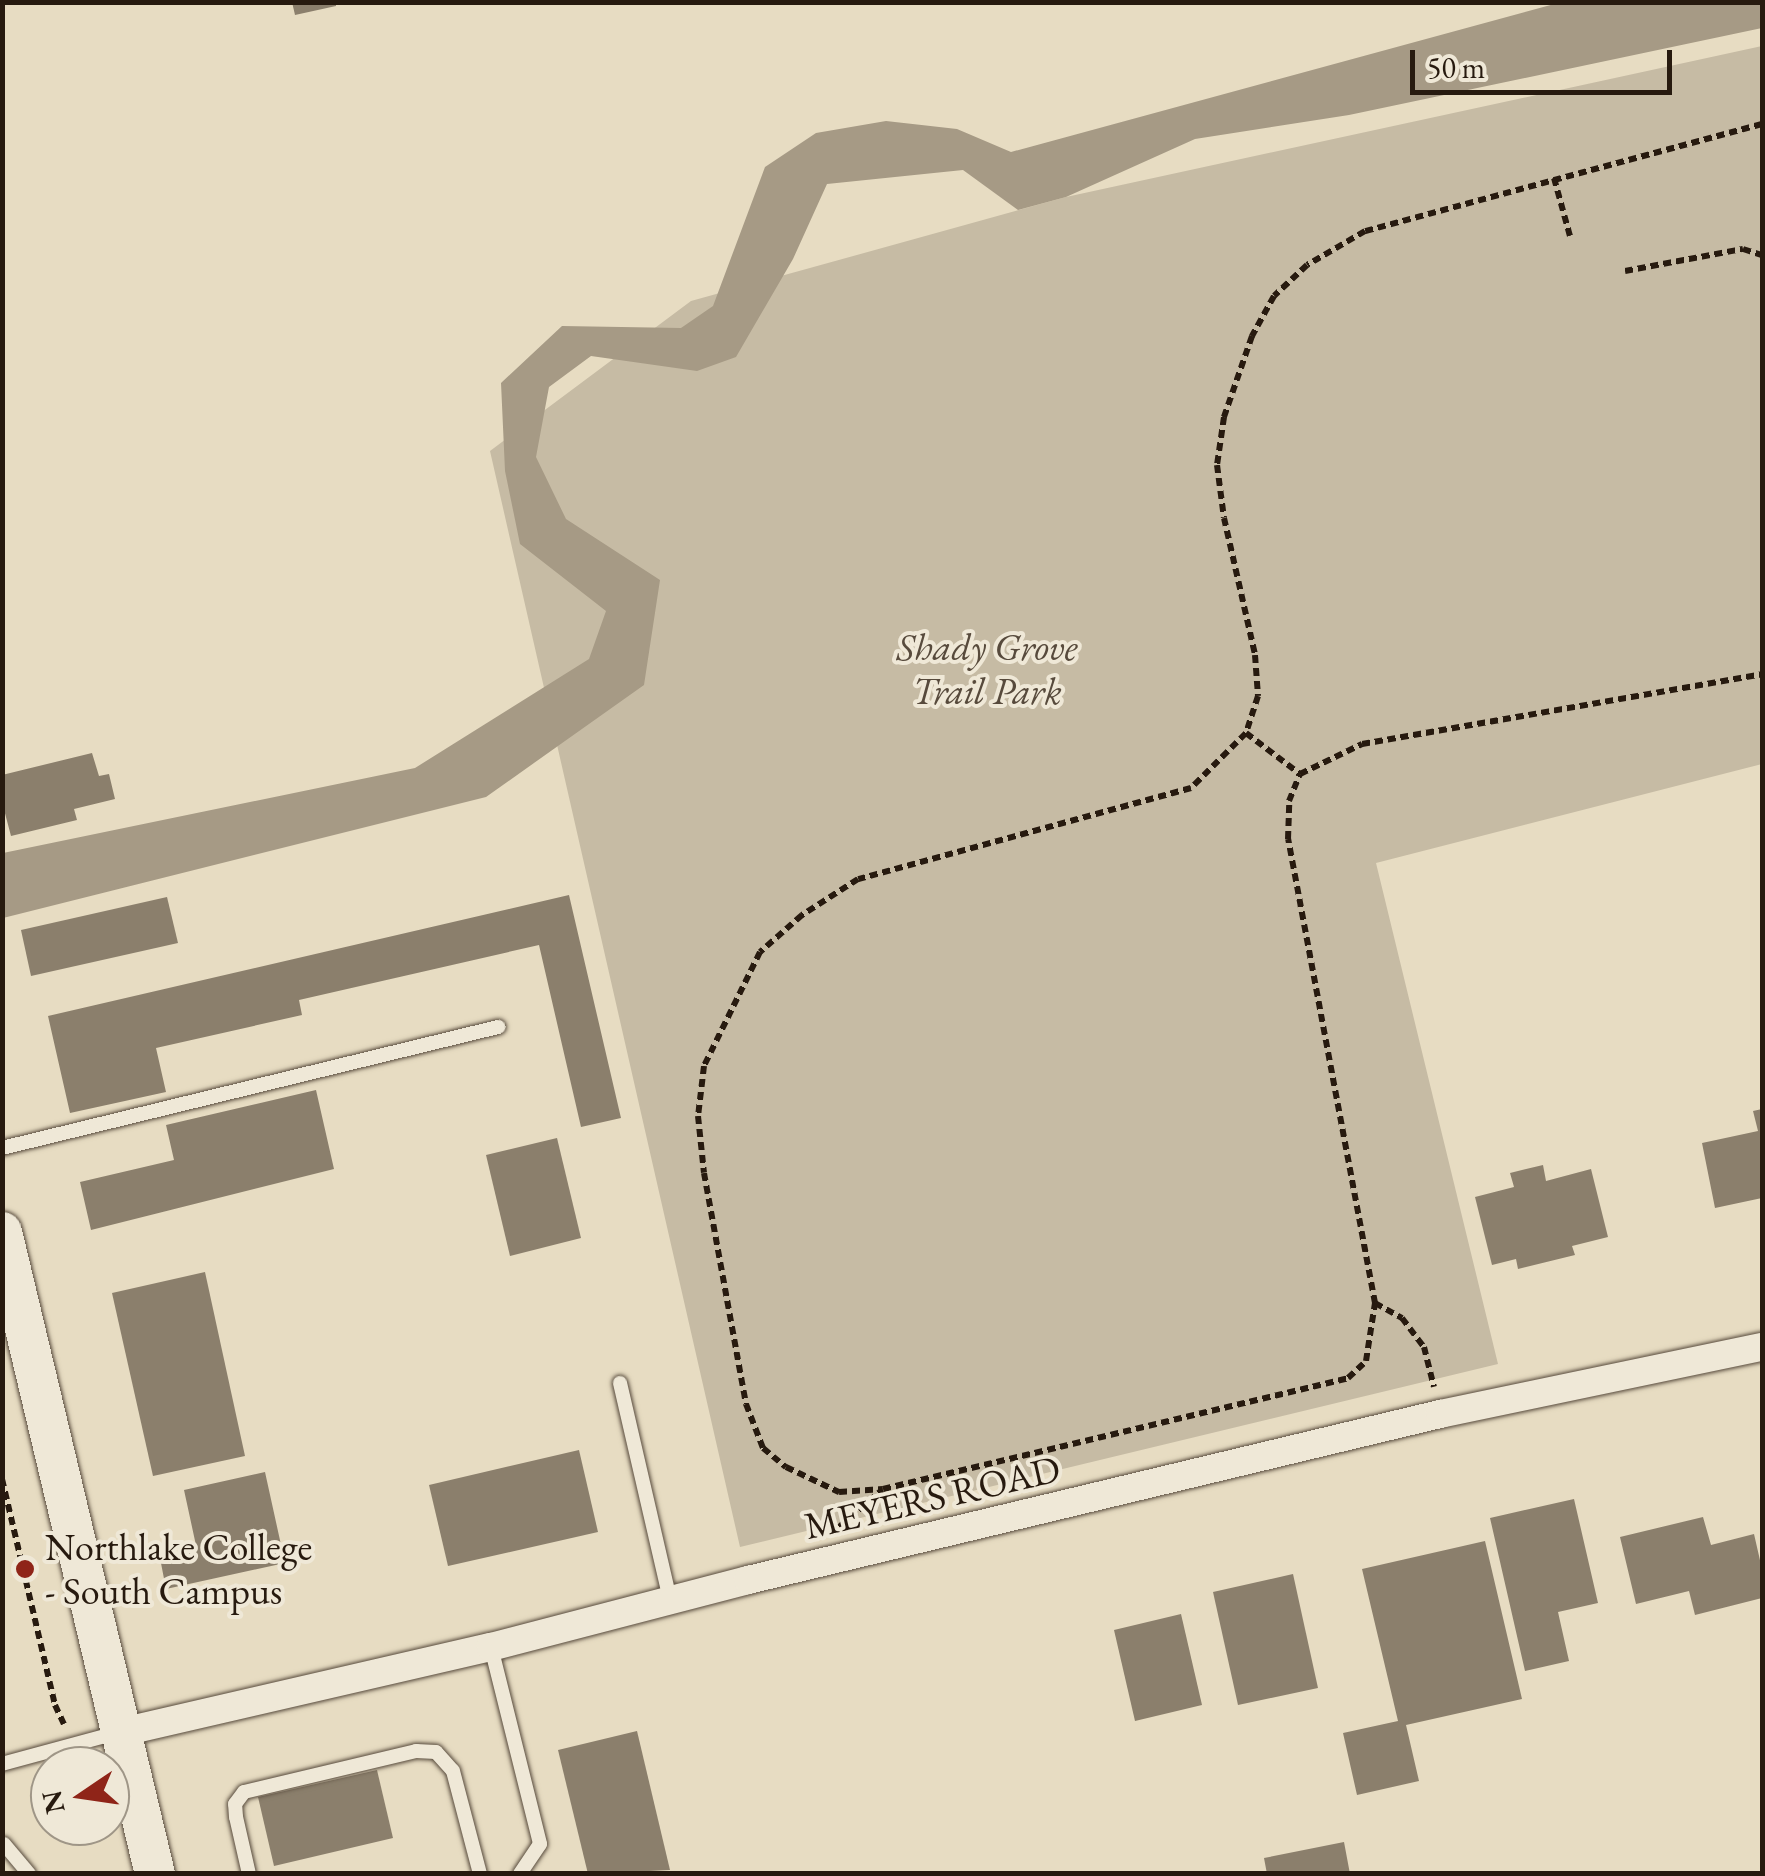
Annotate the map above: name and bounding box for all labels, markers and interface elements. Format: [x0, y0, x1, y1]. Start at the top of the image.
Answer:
scale bar [1415, 30, 1678, 92]
text: 50 m [1427, 48, 1485, 87]
park label: Shady Grove Trail Park [896, 624, 1078, 714]
street label: MEYERS ROAD [800, 1445, 1064, 1549]
place label: Northlake College - South Campus [45, 1524, 312, 1614]
marker: Northlake College - South Campus [14, 1558, 36, 1580]
north arrow [30, 1746, 130, 1846]
text: N [33, 1787, 73, 1817]

